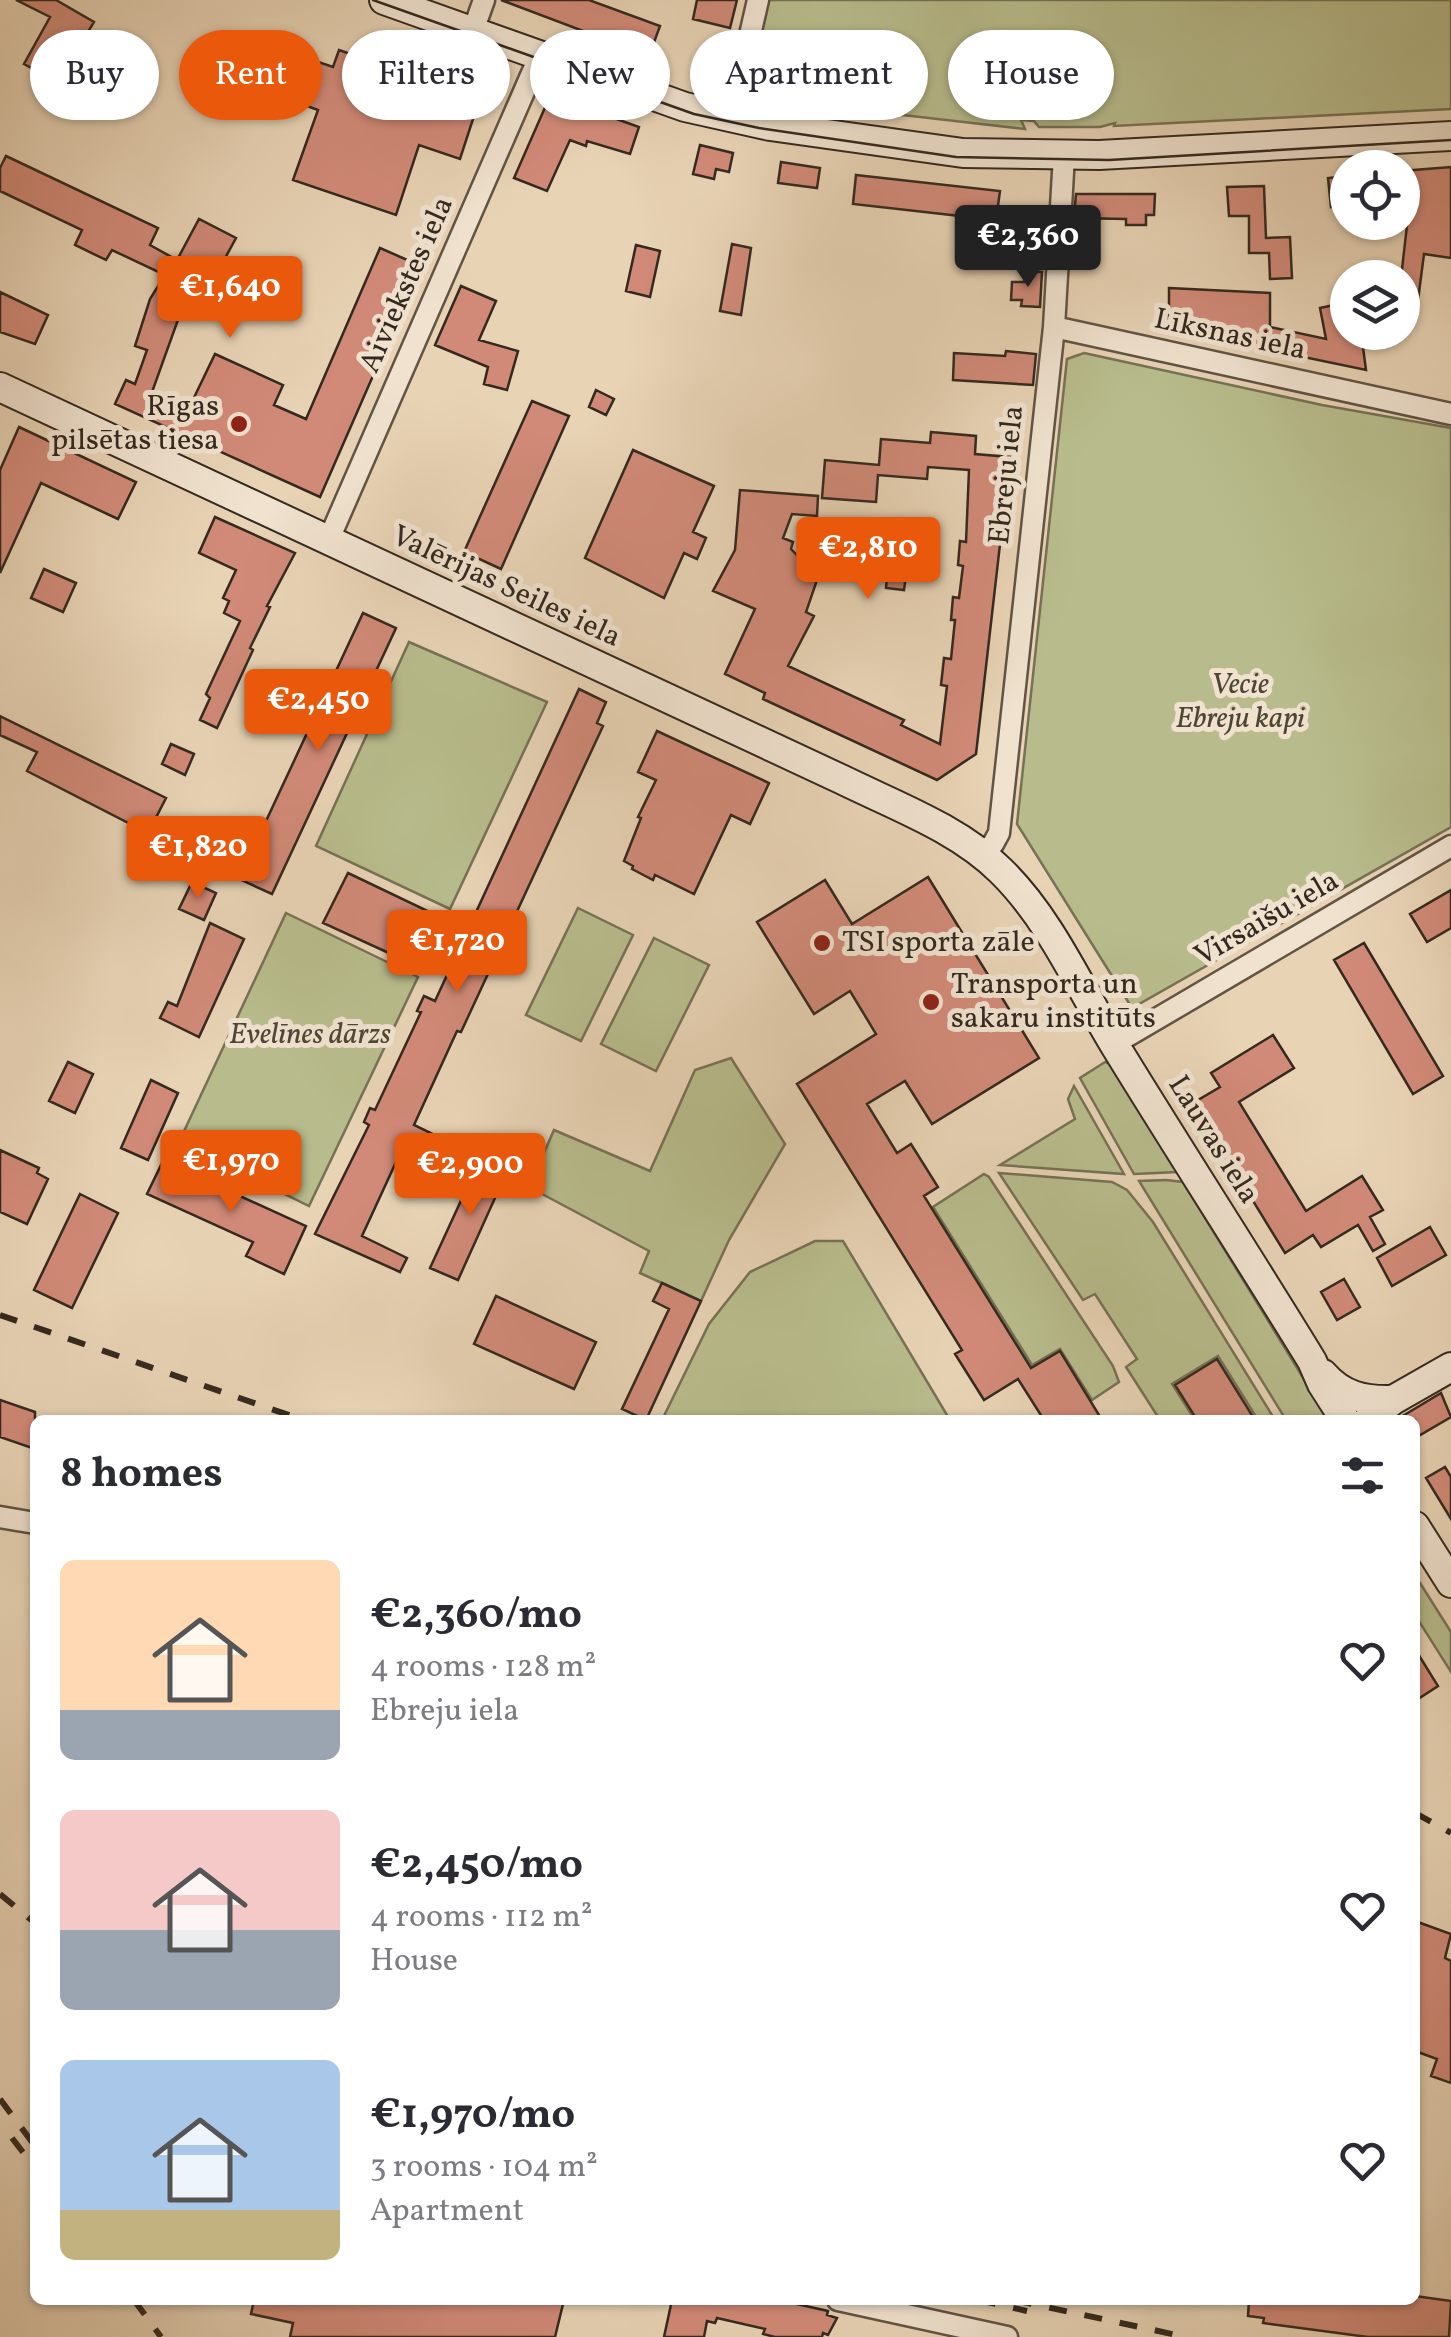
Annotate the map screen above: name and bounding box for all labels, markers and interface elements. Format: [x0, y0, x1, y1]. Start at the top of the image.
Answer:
chip: Buy [30, 30, 159, 120]
chip: Rent [179, 30, 322, 120]
chip: Filters [342, 30, 510, 120]
chip: New [530, 30, 670, 120]
chip: Apartment [690, 30, 928, 120]
chip: House [948, 30, 1114, 120]
map controls [1330, 150, 1420, 350]
button: locate [1330, 150, 1420, 240]
street label: Aiviekstes iela [349, 190, 465, 380]
pin: €2,360 [947, 205, 1109, 290]
text: €2,360 [977, 215, 1079, 259]
pin: €1,640 [149, 256, 311, 341]
button: layers [1330, 260, 1420, 350]
text: €1,640 [179, 266, 281, 310]
street label: Līksnas iela [1150, 298, 1310, 372]
place label: Rīgas pilsētas tiesa [51, 386, 219, 462]
street label: Ebreju iela [979, 403, 1035, 547]
marker: Rīgas pilsētas tiesa [228, 413, 250, 435]
street label: Valērijas Seiles iela [384, 515, 628, 659]
pin: €2,810 [787, 517, 949, 602]
text: €2,810 [818, 527, 918, 571]
park label: Vecie Ebreju kapi [1175, 664, 1305, 740]
pin: €2,450 [237, 669, 399, 754]
text: €2,450 [266, 679, 370, 723]
pin: €1,820 [117, 816, 279, 901]
text: €1,820 [148, 826, 248, 870]
street label: Virsaišu iela [1187, 861, 1347, 977]
pin: €1,720 [376, 910, 538, 995]
text: €1,720 [409, 920, 505, 964]
place label: TSI sporta zāle [842, 922, 1035, 964]
marker: TSI sporta zāle [811, 932, 833, 954]
place label: Transporta un sakaru institūts [951, 964, 1156, 1040]
marker: Transporta un sakaru institūts [920, 991, 942, 1013]
park label: Evelīnes dārzs [229, 1014, 391, 1056]
street label: Lauvas iela [1157, 1068, 1269, 1212]
pin: €1,970 [150, 1130, 312, 1215]
pin: €2,900 [389, 1133, 551, 1218]
text: €1,970 [182, 1140, 280, 1184]
text: €2,900 [416, 1143, 524, 1187]
text: 8 homes [60, 1446, 223, 1505]
icon: filters [1335, 1448, 1390, 1503]
text: €2,360/mo [370, 1587, 582, 1646]
icon: home [140, 1600, 260, 1720]
icon: heart [1335, 1633, 1390, 1688]
text: 4 rooms · 128 m² [370, 1646, 596, 1690]
text: Ebreju iela [370, 1690, 519, 1734]
text: €2,450/mo [370, 1837, 583, 1896]
icon: home [140, 1850, 260, 1970]
icon: heart [1335, 1883, 1390, 1938]
text: 4 rooms · 112 m² [370, 1896, 593, 1940]
text: House [370, 1940, 458, 1984]
text: €1,970/mo [370, 2087, 575, 2146]
icon: home [140, 2100, 260, 2220]
icon: heart [1335, 2133, 1390, 2188]
text: 3 rooms · 104 m² [370, 2146, 598, 2190]
text: Apartment [370, 2190, 524, 2234]

